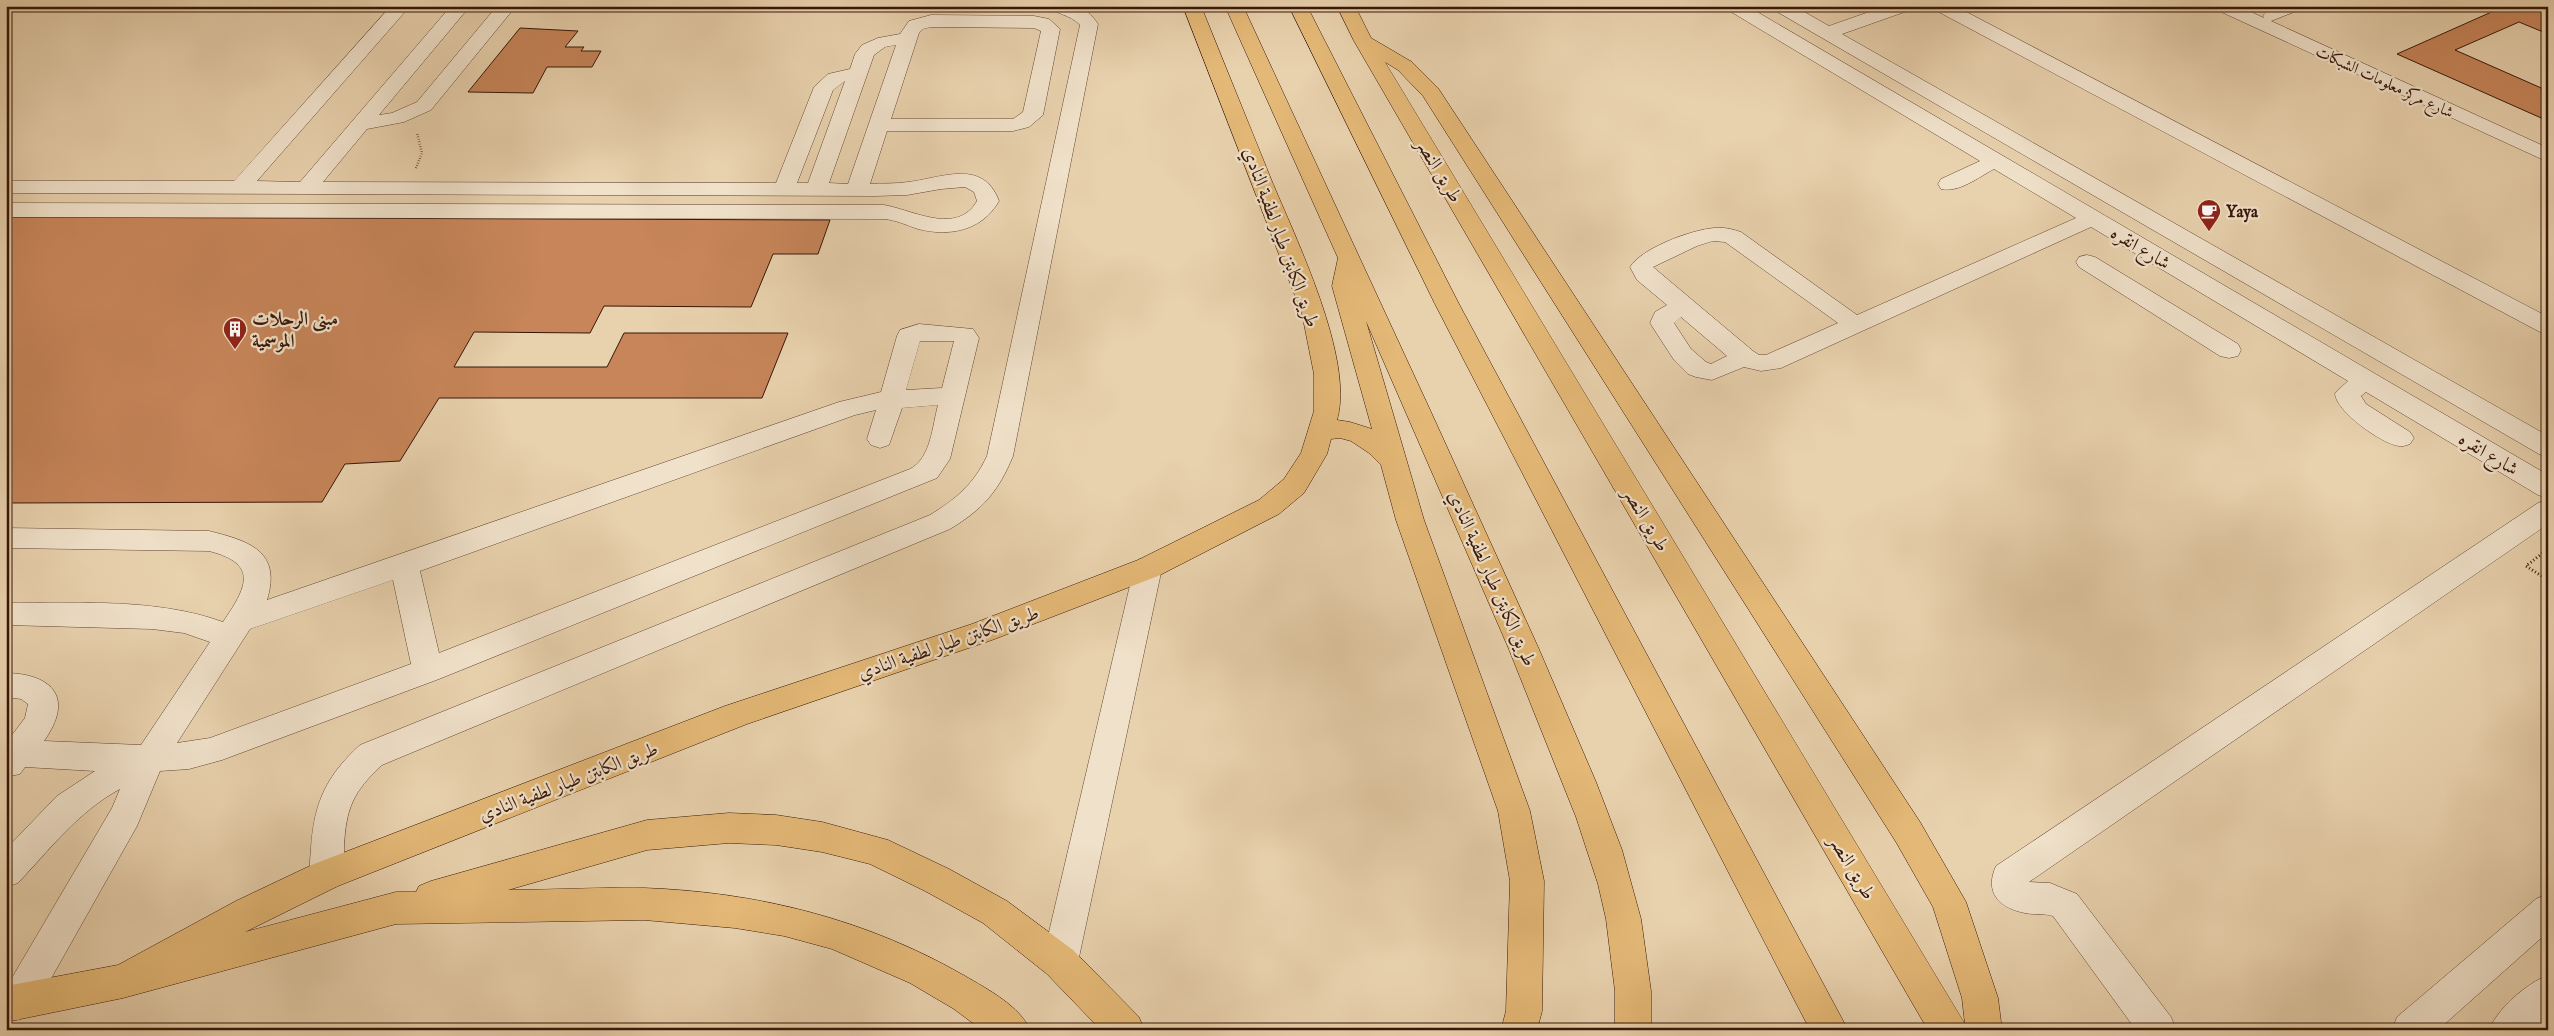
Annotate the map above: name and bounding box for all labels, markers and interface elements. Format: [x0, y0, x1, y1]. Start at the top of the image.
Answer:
street label: شارع مركز معلومات الشبكات [2311, 42, 2456, 125]
street label: طريق النصر [1409, 133, 1467, 208]
street label: طريق الكابتن طيار لطفية النادي [1234, 144, 1324, 332]
cafe icon: Yaya [2196, 198, 2222, 232]
place label: Yaya [2226, 203, 2259, 223]
street label: شارع انقره [2105, 222, 2174, 278]
place label: مبنى الرحلات الموسمية [252, 308, 338, 354]
building icon: مبنى الرحلات الموسمية [222, 316, 248, 350]
street label: شارع انقره [2453, 428, 2522, 484]
street label: طريق النصر [1616, 482, 1674, 557]
street label: طريق الكابتن طيار لطفية النادي [1440, 487, 1541, 671]
street label: طريق الكابتن طيار لطفية النادي [855, 602, 1043, 688]
street label: طريق الكابتن طيار لطفية النادي [476, 738, 662, 830]
street label: طريق النصر [1822, 830, 1880, 905]

